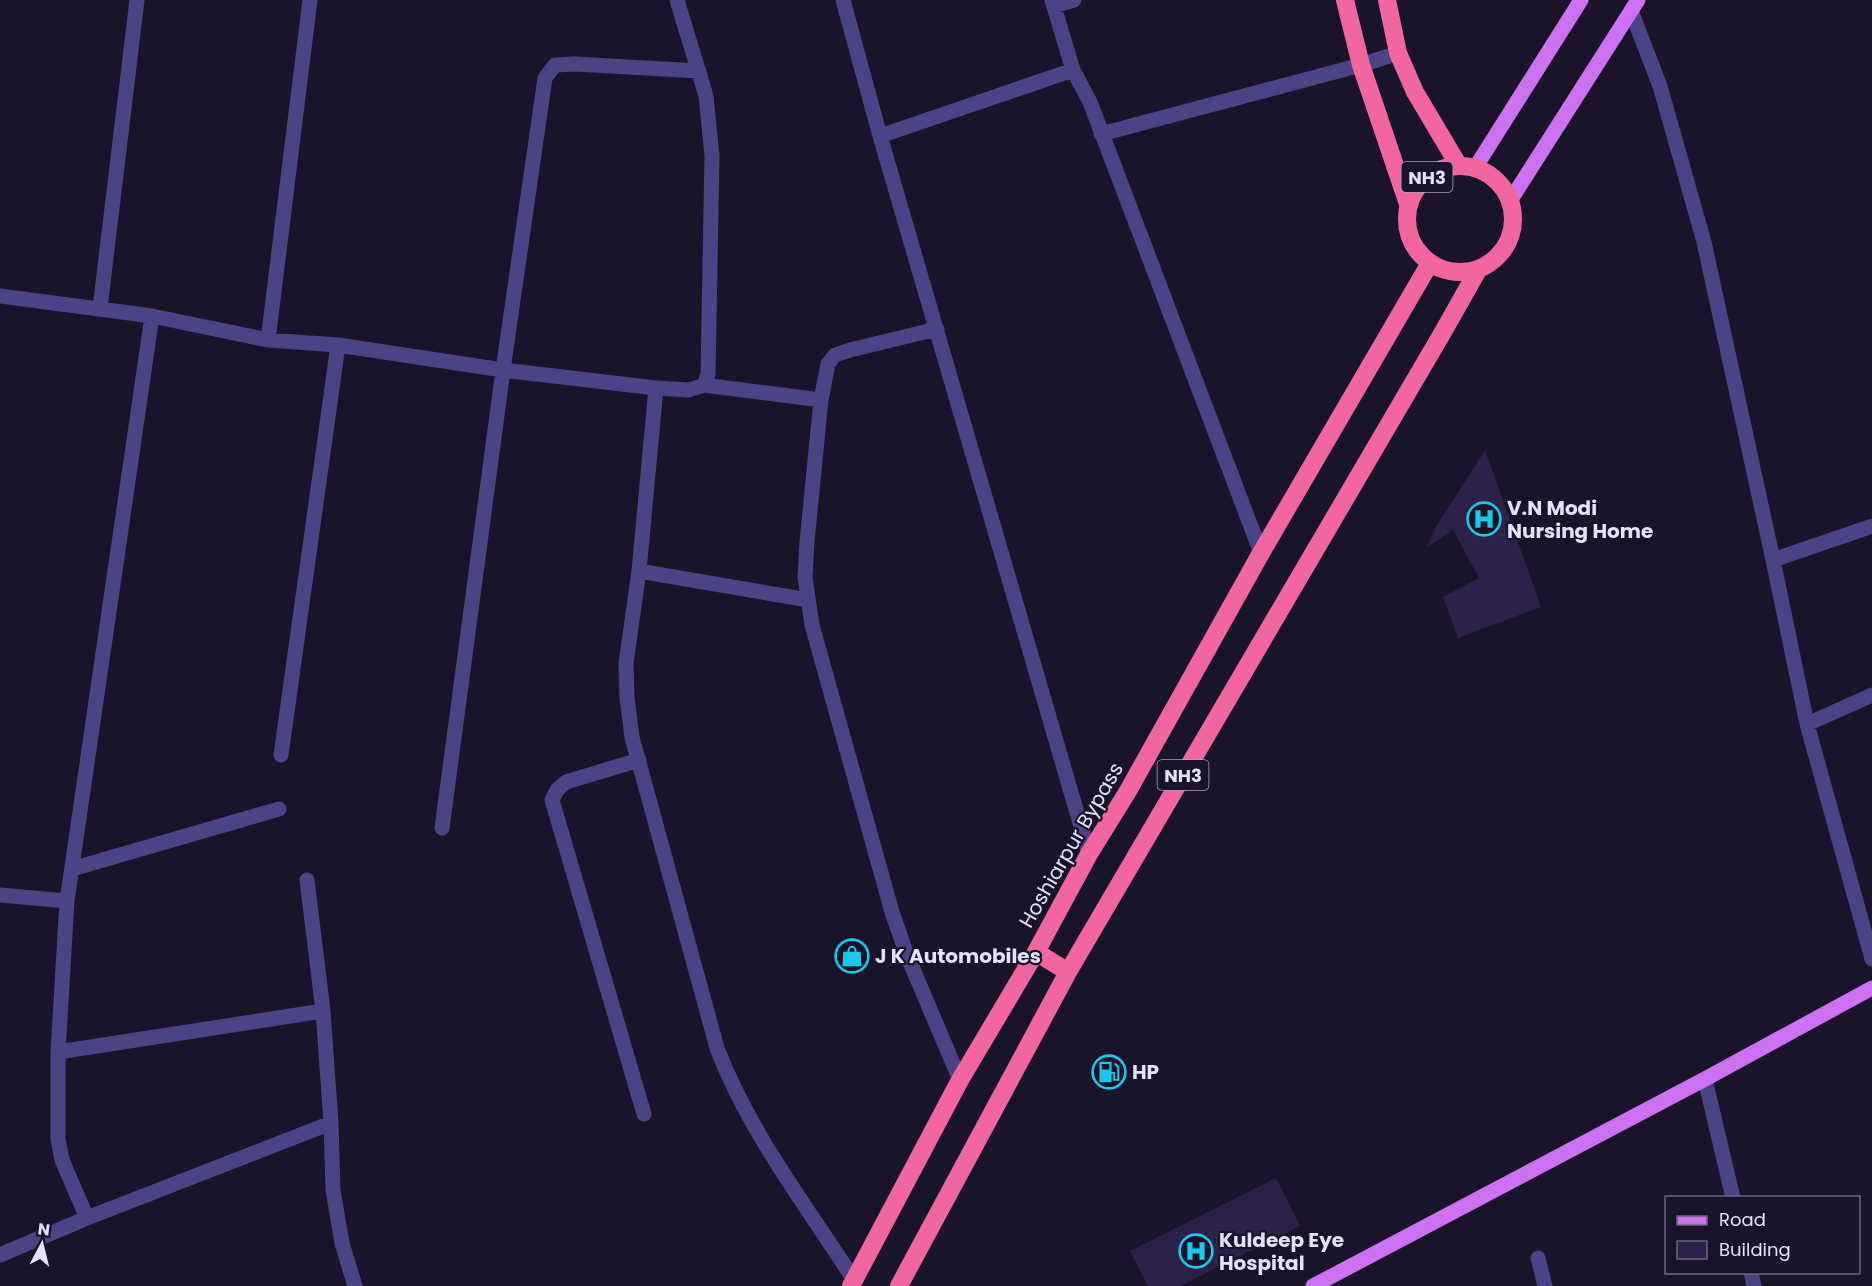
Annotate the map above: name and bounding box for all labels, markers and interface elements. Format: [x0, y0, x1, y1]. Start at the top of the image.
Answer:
road number: NH3 [1402, 162, 1452, 192]
place label: V.N Modi Nursing Home [1507, 494, 1653, 545]
hospital icon: V.N Modi Nursing Home [1466, 501, 1502, 537]
street label: Hoshiarpur Bypass [1012, 757, 1130, 933]
road number: NH3 [1158, 760, 1208, 790]
shop icon: J K Automobiles [834, 938, 870, 974]
place label: J K Automobiles [875, 942, 1041, 970]
fuel station icon: HP [1091, 1054, 1127, 1090]
place label: HP [1132, 1058, 1159, 1086]
legend [1665, 1196, 1860, 1274]
text: Road [1719, 1207, 1766, 1232]
north arrow [12, 1214, 72, 1274]
text: N [36, 1217, 51, 1242]
place label: Kuldeep Eye Hospital [1219, 1226, 1344, 1277]
hospital icon: Kuldeep Eye Hospital [1178, 1233, 1214, 1269]
text: Building [1719, 1237, 1791, 1262]

